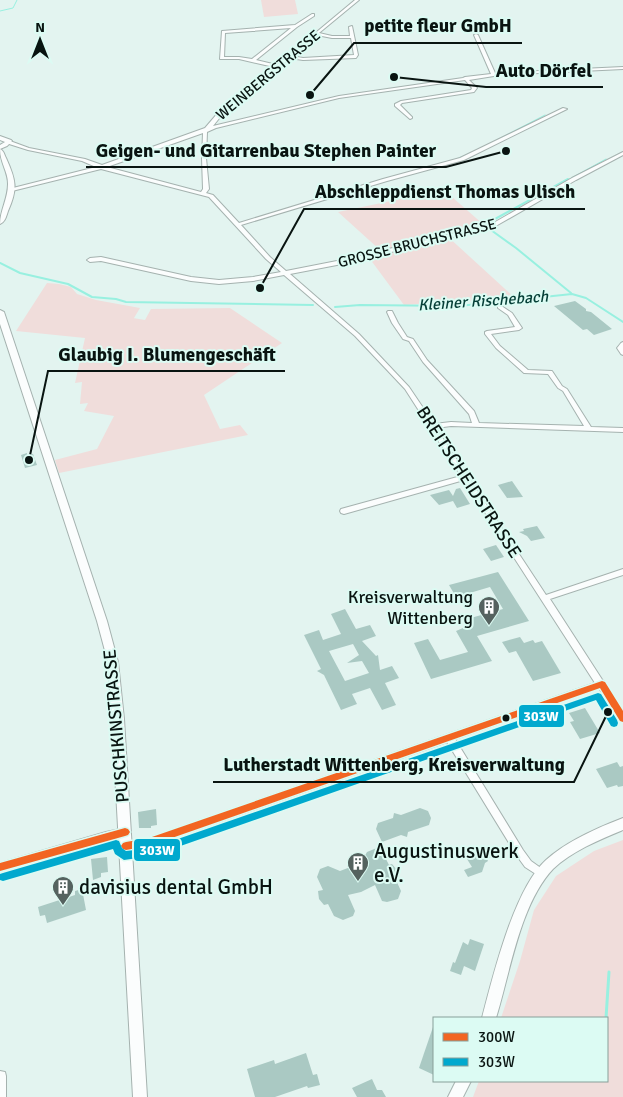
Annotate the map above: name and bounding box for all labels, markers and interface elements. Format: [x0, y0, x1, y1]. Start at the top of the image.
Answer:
callout: petite fleur GmbH [354, 9, 522, 43]
text: petite fleur GmbH [364, 14, 512, 38]
north arrow [15, 15, 65, 65]
text: N [35, 19, 45, 36]
street label: WEINBERGSTRASSE [212, 26, 324, 124]
callout: Auto Dörfel [486, 53, 603, 87]
text: Auto Dörfel [496, 59, 592, 83]
callout: Geigen- und Gitarrenbau Stephen Painter [86, 133, 446, 167]
text: Geigen- und Gitarrenbau Stephen Painter [96, 139, 437, 163]
callout: Abschleppdienst Thomas Ulisch [304, 175, 585, 209]
text: Abschleppdienst Thomas Ulisch [315, 180, 575, 204]
street label: GROSSE BRUCHSTRASSE [336, 215, 498, 271]
water label: Kleiner Rischebach [417, 286, 550, 316]
callout: Glaubig I. Blumengeschäft [48, 337, 285, 371]
text: Glaubig I. Blumengeschäft [58, 343, 276, 367]
street label: BREITSCHEIDSTRASSE [412, 402, 526, 562]
place label: Kreisverwaltung Wittenberg [348, 586, 473, 629]
building icon: Kreisverwaltung Wittenberg [477, 595, 501, 626]
street label: PUSCHKINSTRASSE [98, 648, 134, 804]
line badge: 303W [518, 704, 565, 728]
text: 303W [523, 708, 559, 725]
unlabelled marker [501, 713, 511, 723]
callout: Lutherstadt Wittenberg, Kreisverwaltung [213, 748, 574, 782]
text: Lutherstadt Wittenberg, Kreisverwaltung [223, 753, 565, 777]
line badge: 303W [133, 838, 181, 862]
place label: Augustinuswerk e.V. [374, 838, 519, 888]
text: 303W [139, 842, 175, 859]
building icon: Augustinuswerk e.V. [346, 851, 370, 882]
place label: davisius dental GmbH [79, 874, 273, 900]
building icon: davisius dental GmbH [51, 875, 75, 906]
legend [433, 1017, 608, 1082]
text: 300W [478, 1028, 515, 1046]
text: 303W [478, 1053, 515, 1071]

